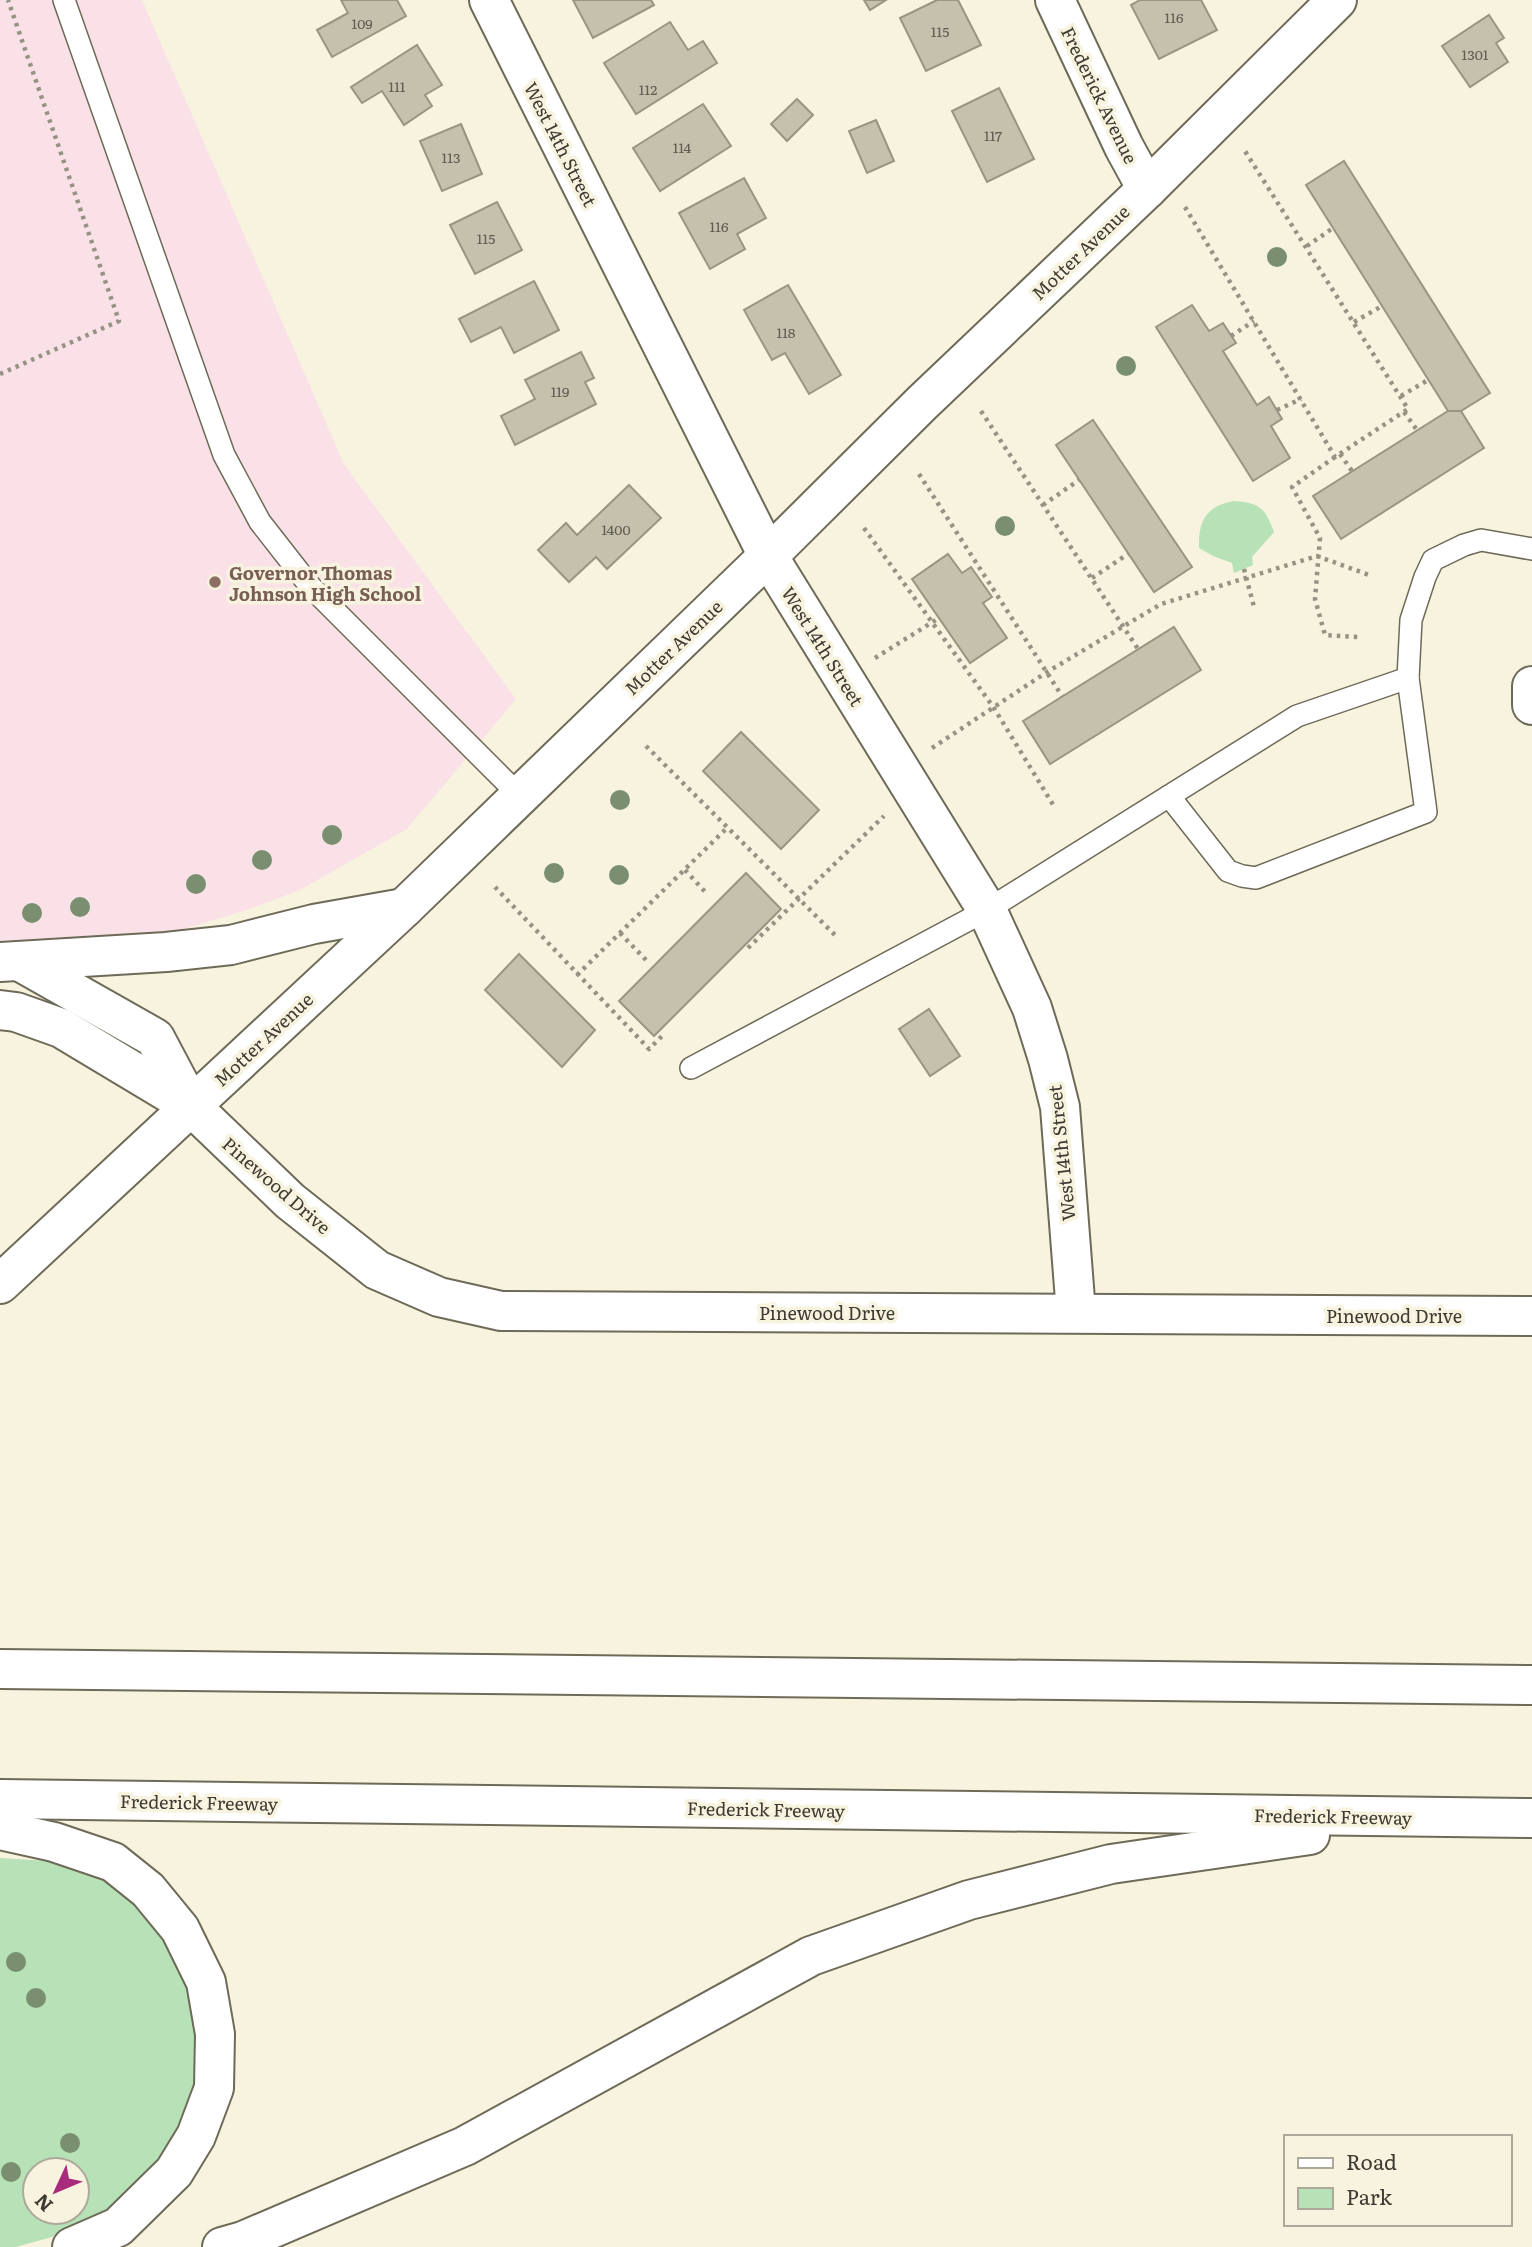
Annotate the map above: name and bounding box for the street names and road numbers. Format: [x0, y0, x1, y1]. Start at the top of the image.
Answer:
street label: Frederick Avenue [1055, 22, 1145, 168]
street label: West 14th Street [518, 77, 604, 212]
street label: Motter Avenue [1025, 198, 1135, 306]
street label: West 14th Street [775, 581, 871, 712]
street label: Motter Avenue [618, 593, 728, 701]
street label: Motter Avenue [207, 986, 319, 1092]
street label: West 14th Street [1040, 1083, 1082, 1222]
street label: Pinewood Drive [217, 1130, 337, 1240]
street label: Pinewood Drive [759, 1299, 895, 1326]
street label: Pinewood Drive [1326, 1302, 1462, 1329]
street label: Frederick Freeway [120, 1787, 279, 1817]
street label: Frederick Freeway [687, 1794, 846, 1824]
street label: Frederick Freeway [1254, 1801, 1413, 1831]

